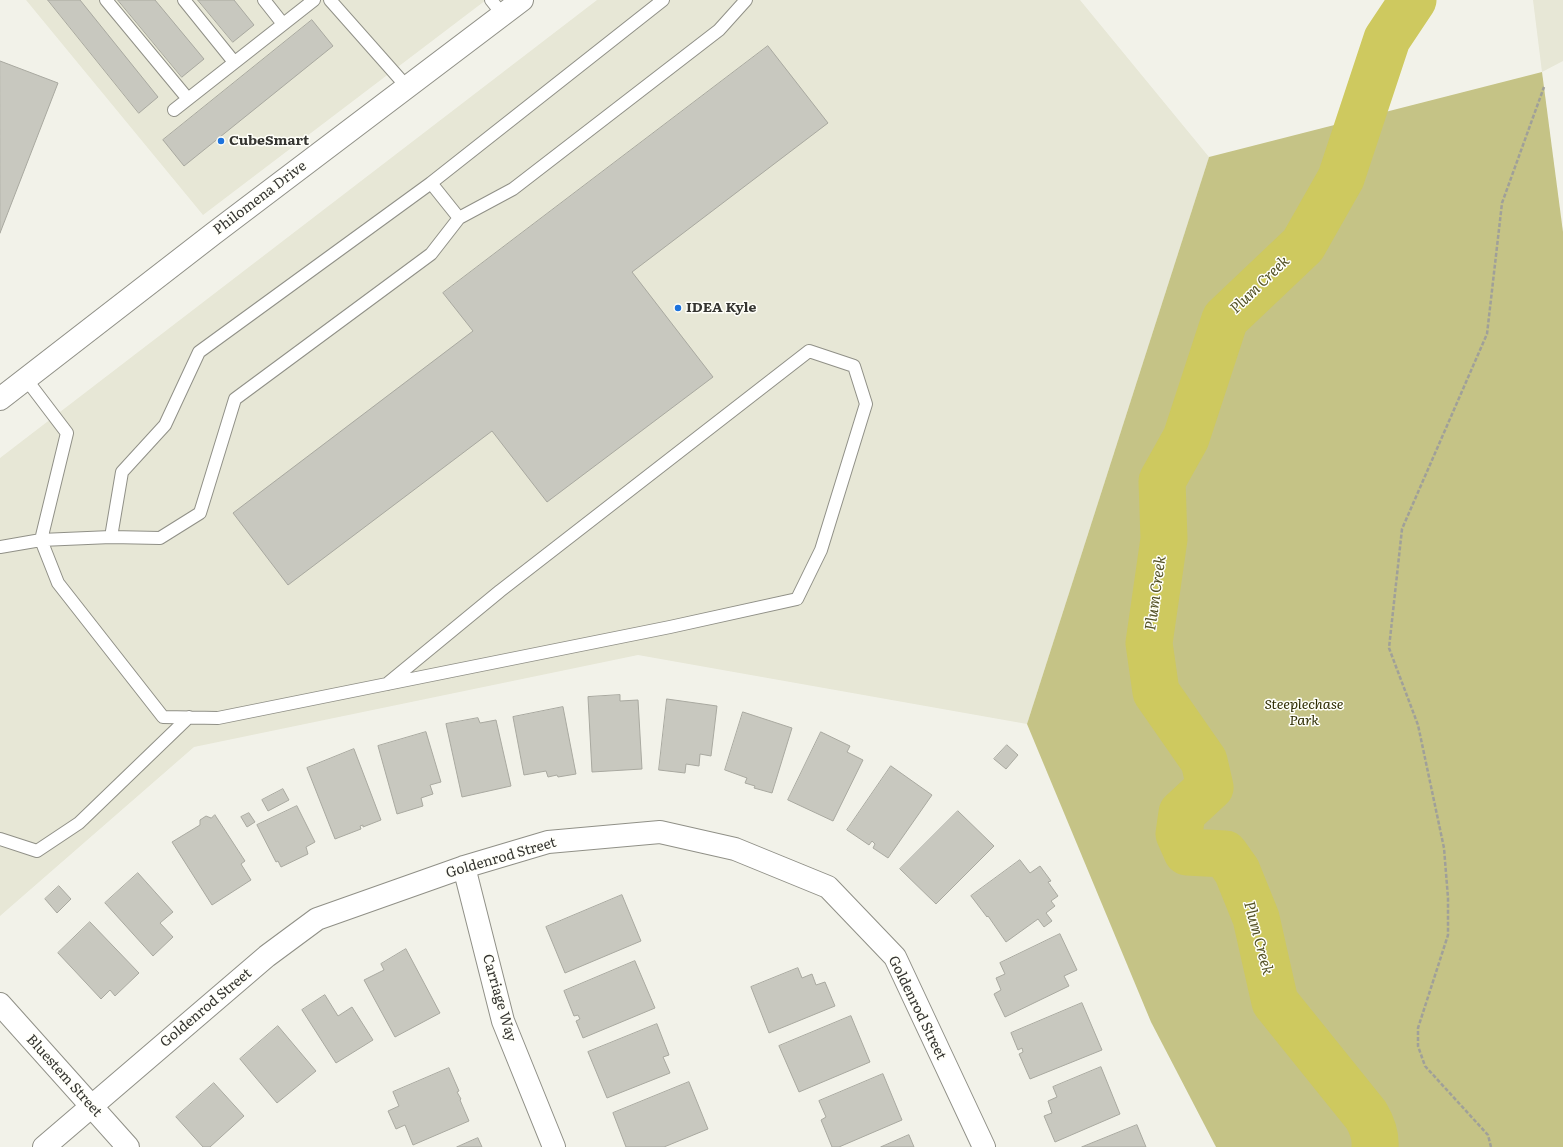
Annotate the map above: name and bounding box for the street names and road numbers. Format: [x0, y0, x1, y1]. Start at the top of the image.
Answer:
street label: Philomena Drive [210, 158, 310, 238]
street label: Goldenrod Street [444, 834, 558, 882]
street label: Carriage Way [479, 952, 519, 1044]
street label: Goldenrod Street [884, 953, 950, 1063]
street label: Goldenrod Street [157, 965, 255, 1051]
street label: Bluestem Street [23, 1031, 105, 1121]

